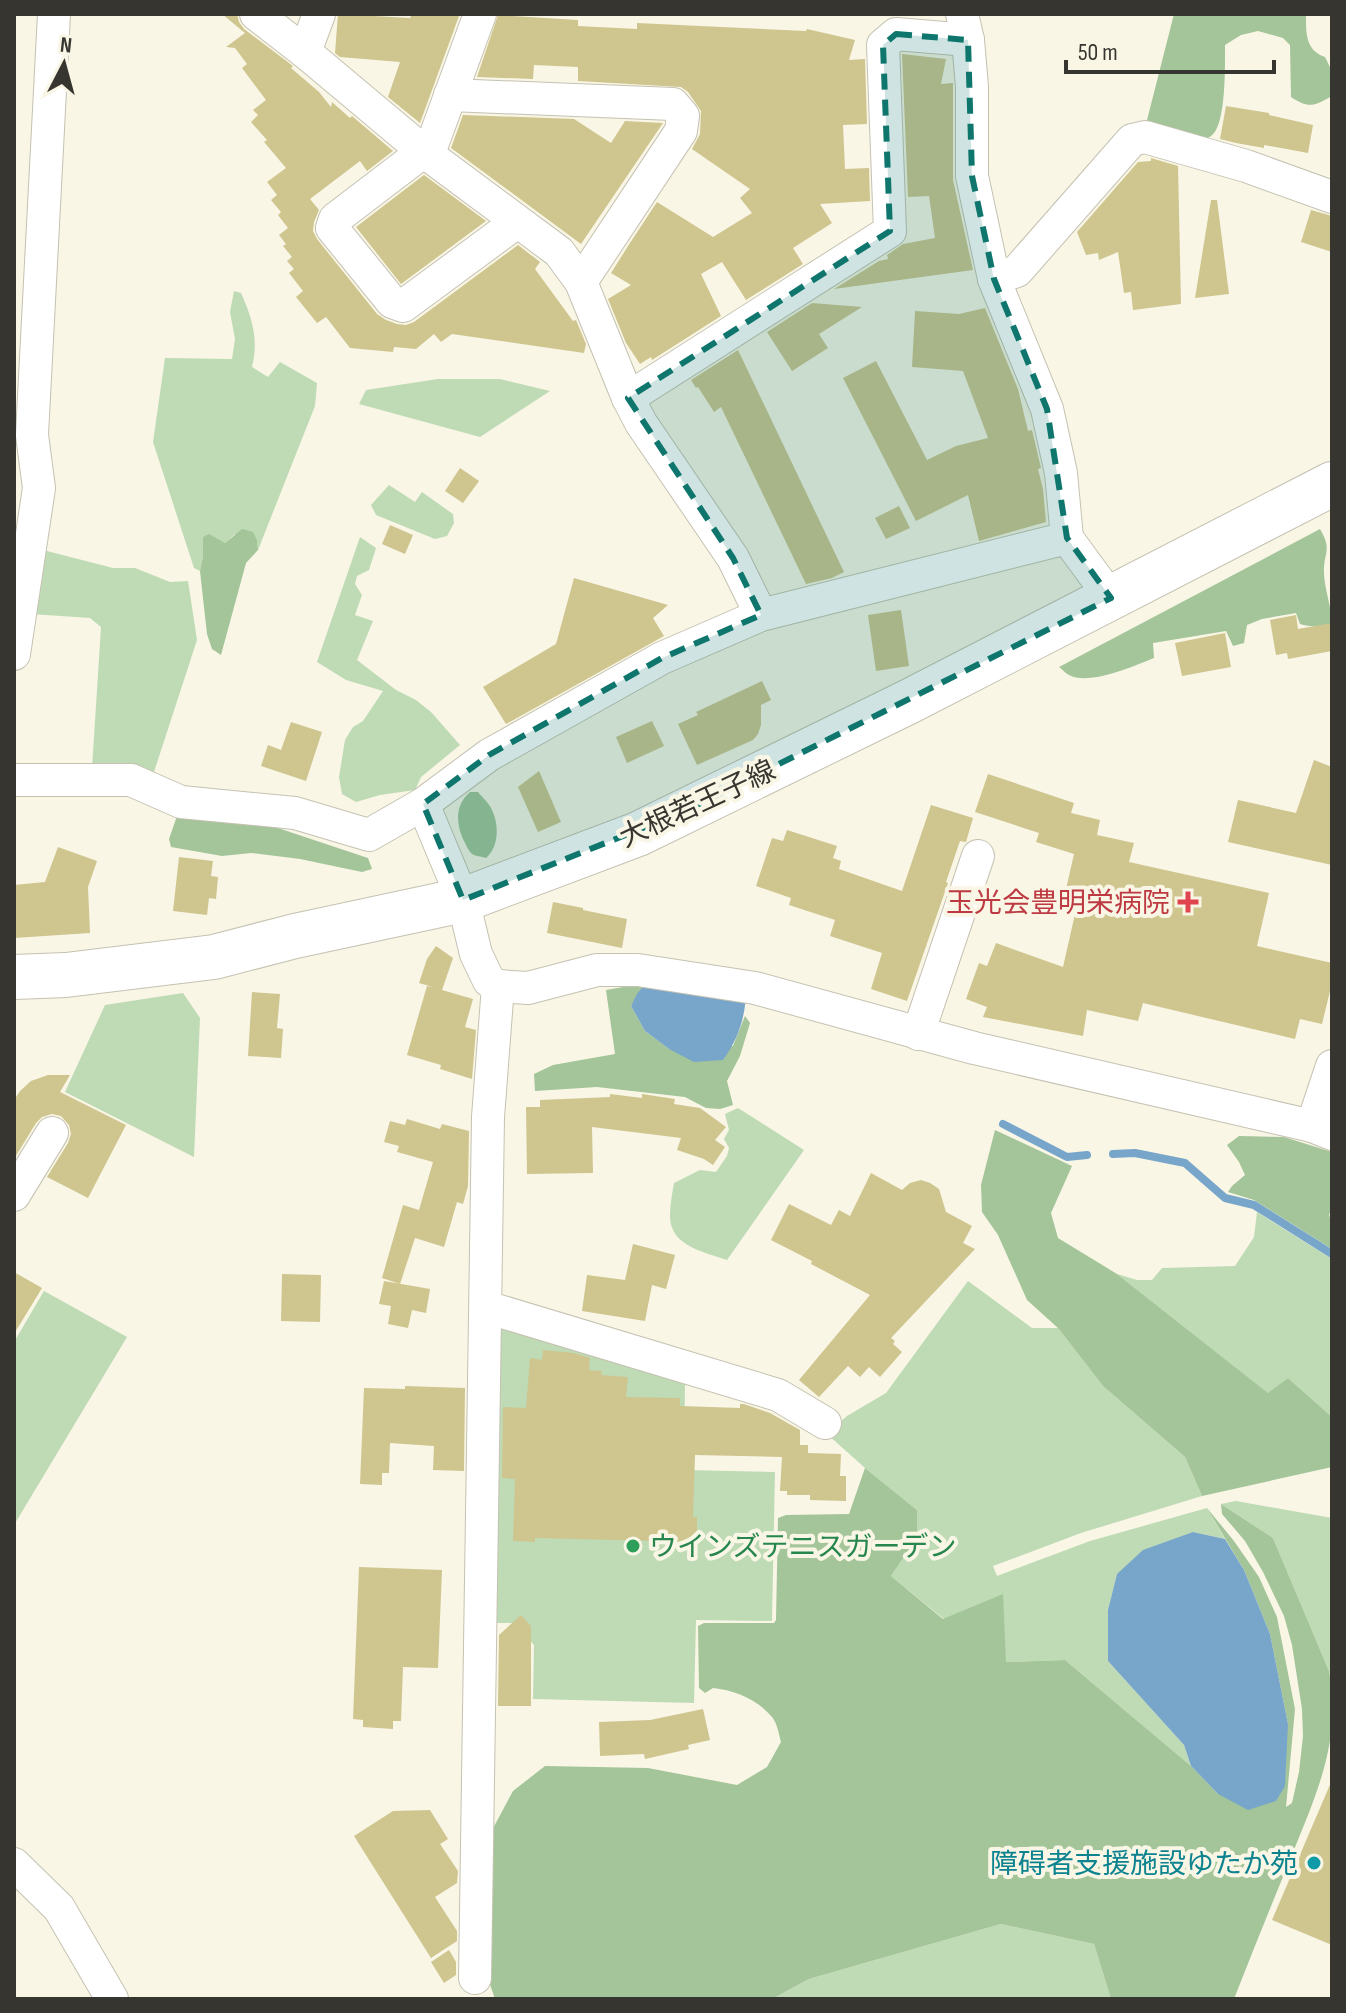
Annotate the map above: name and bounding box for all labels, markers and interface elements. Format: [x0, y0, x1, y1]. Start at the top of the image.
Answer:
north arrow [24, 24, 104, 104]
scale bar [1066, 24, 1274, 74]
text: N [59, 32, 73, 60]
text: 50 m [1078, 38, 1118, 67]
street label: 大根若王子線 [615, 754, 781, 855]
place label: 玉光会豊明栄病院 [946, 887, 1170, 920]
marker: 玉光会豊明栄病院 [1177, 891, 1199, 913]
place label: ウインズテニスガーデン [649, 1531, 956, 1564]
marker: ウインズテニスガーデン [624, 1537, 642, 1555]
place label: 障碍者支援施設ゆたか苑 [990, 1848, 1298, 1881]
marker: 障碍者支援施設ゆたか苑 [1305, 1854, 1323, 1872]

